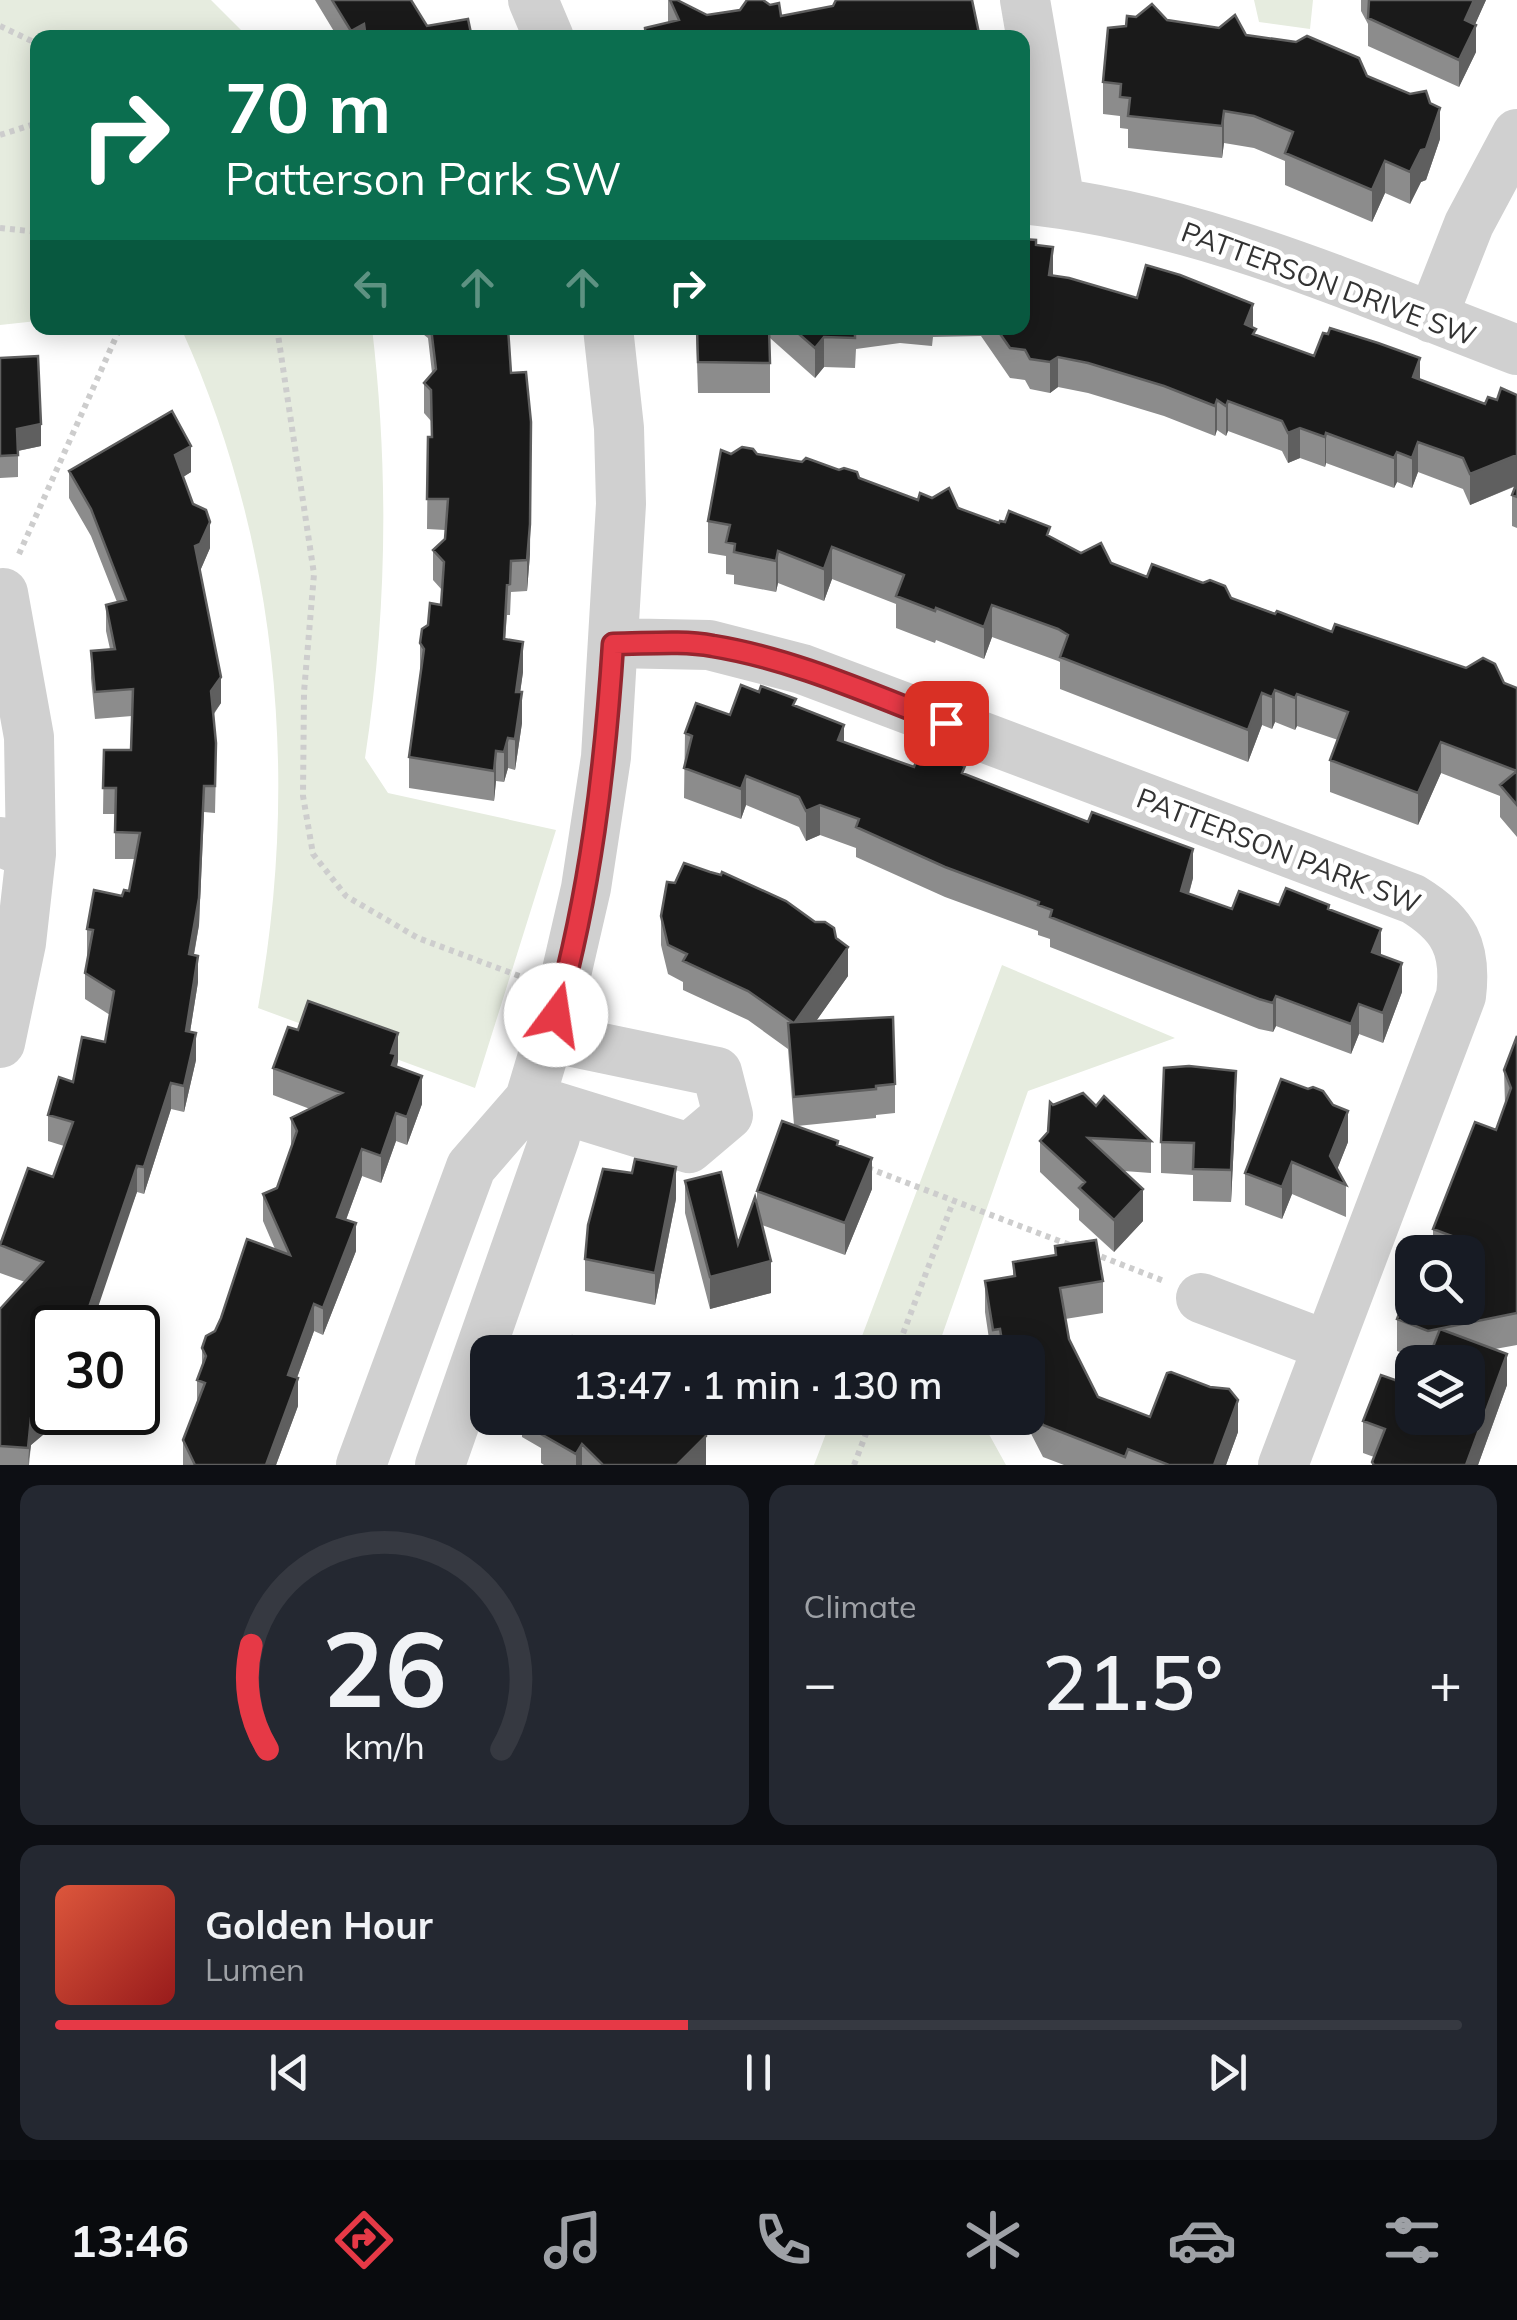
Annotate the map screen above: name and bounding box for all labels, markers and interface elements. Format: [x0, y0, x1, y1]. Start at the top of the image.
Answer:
text: 70 m [225, 63, 391, 151]
icon: right [60, 70, 190, 200]
text: Patterson Park SW [225, 150, 622, 206]
street label: PATTERSON DRIVE SW [1177, 213, 1481, 353]
icon: left [345, 260, 400, 315]
icon: ahead [450, 260, 505, 315]
icon: ahead [555, 260, 610, 315]
icon: right [660, 260, 715, 315]
pin [904, 681, 989, 766]
icon: arrive [919, 696, 974, 751]
street label: PATTERSON PARK SW [1132, 780, 1426, 920]
position arrow [504, 963, 608, 1067]
map controls [1395, 1235, 1485, 1435]
button: search [1395, 1235, 1485, 1325]
speed limit sign: 30 [30, 1305, 160, 1435]
button: layers [1395, 1345, 1485, 1435]
text: 13:47 · 1 min · 130 m [572, 1361, 943, 1409]
text: Climate [804, 1586, 916, 1626]
text: 26 [322, 1602, 447, 1733]
text: 21.5° [1042, 1635, 1223, 1729]
text: − [804, 1648, 837, 1717]
text: + [1429, 1648, 1462, 1717]
text: km/h [344, 1723, 425, 1768]
text: Golden Hour [205, 1901, 433, 1949]
text: Lumen [205, 1949, 305, 1989]
icon: previous [262, 2045, 317, 2100]
icon: pause [731, 2045, 786, 2100]
icon: next [1200, 2045, 1255, 2100]
icon: directions [329, 2205, 399, 2275]
icon: music [538, 2205, 608, 2275]
icon: phone [748, 2205, 818, 2275]
icon: climate [958, 2205, 1028, 2275]
icon: car [1167, 2205, 1237, 2275]
icon: filters [1377, 2205, 1447, 2275]
text: 13:46 [70, 2212, 189, 2268]

